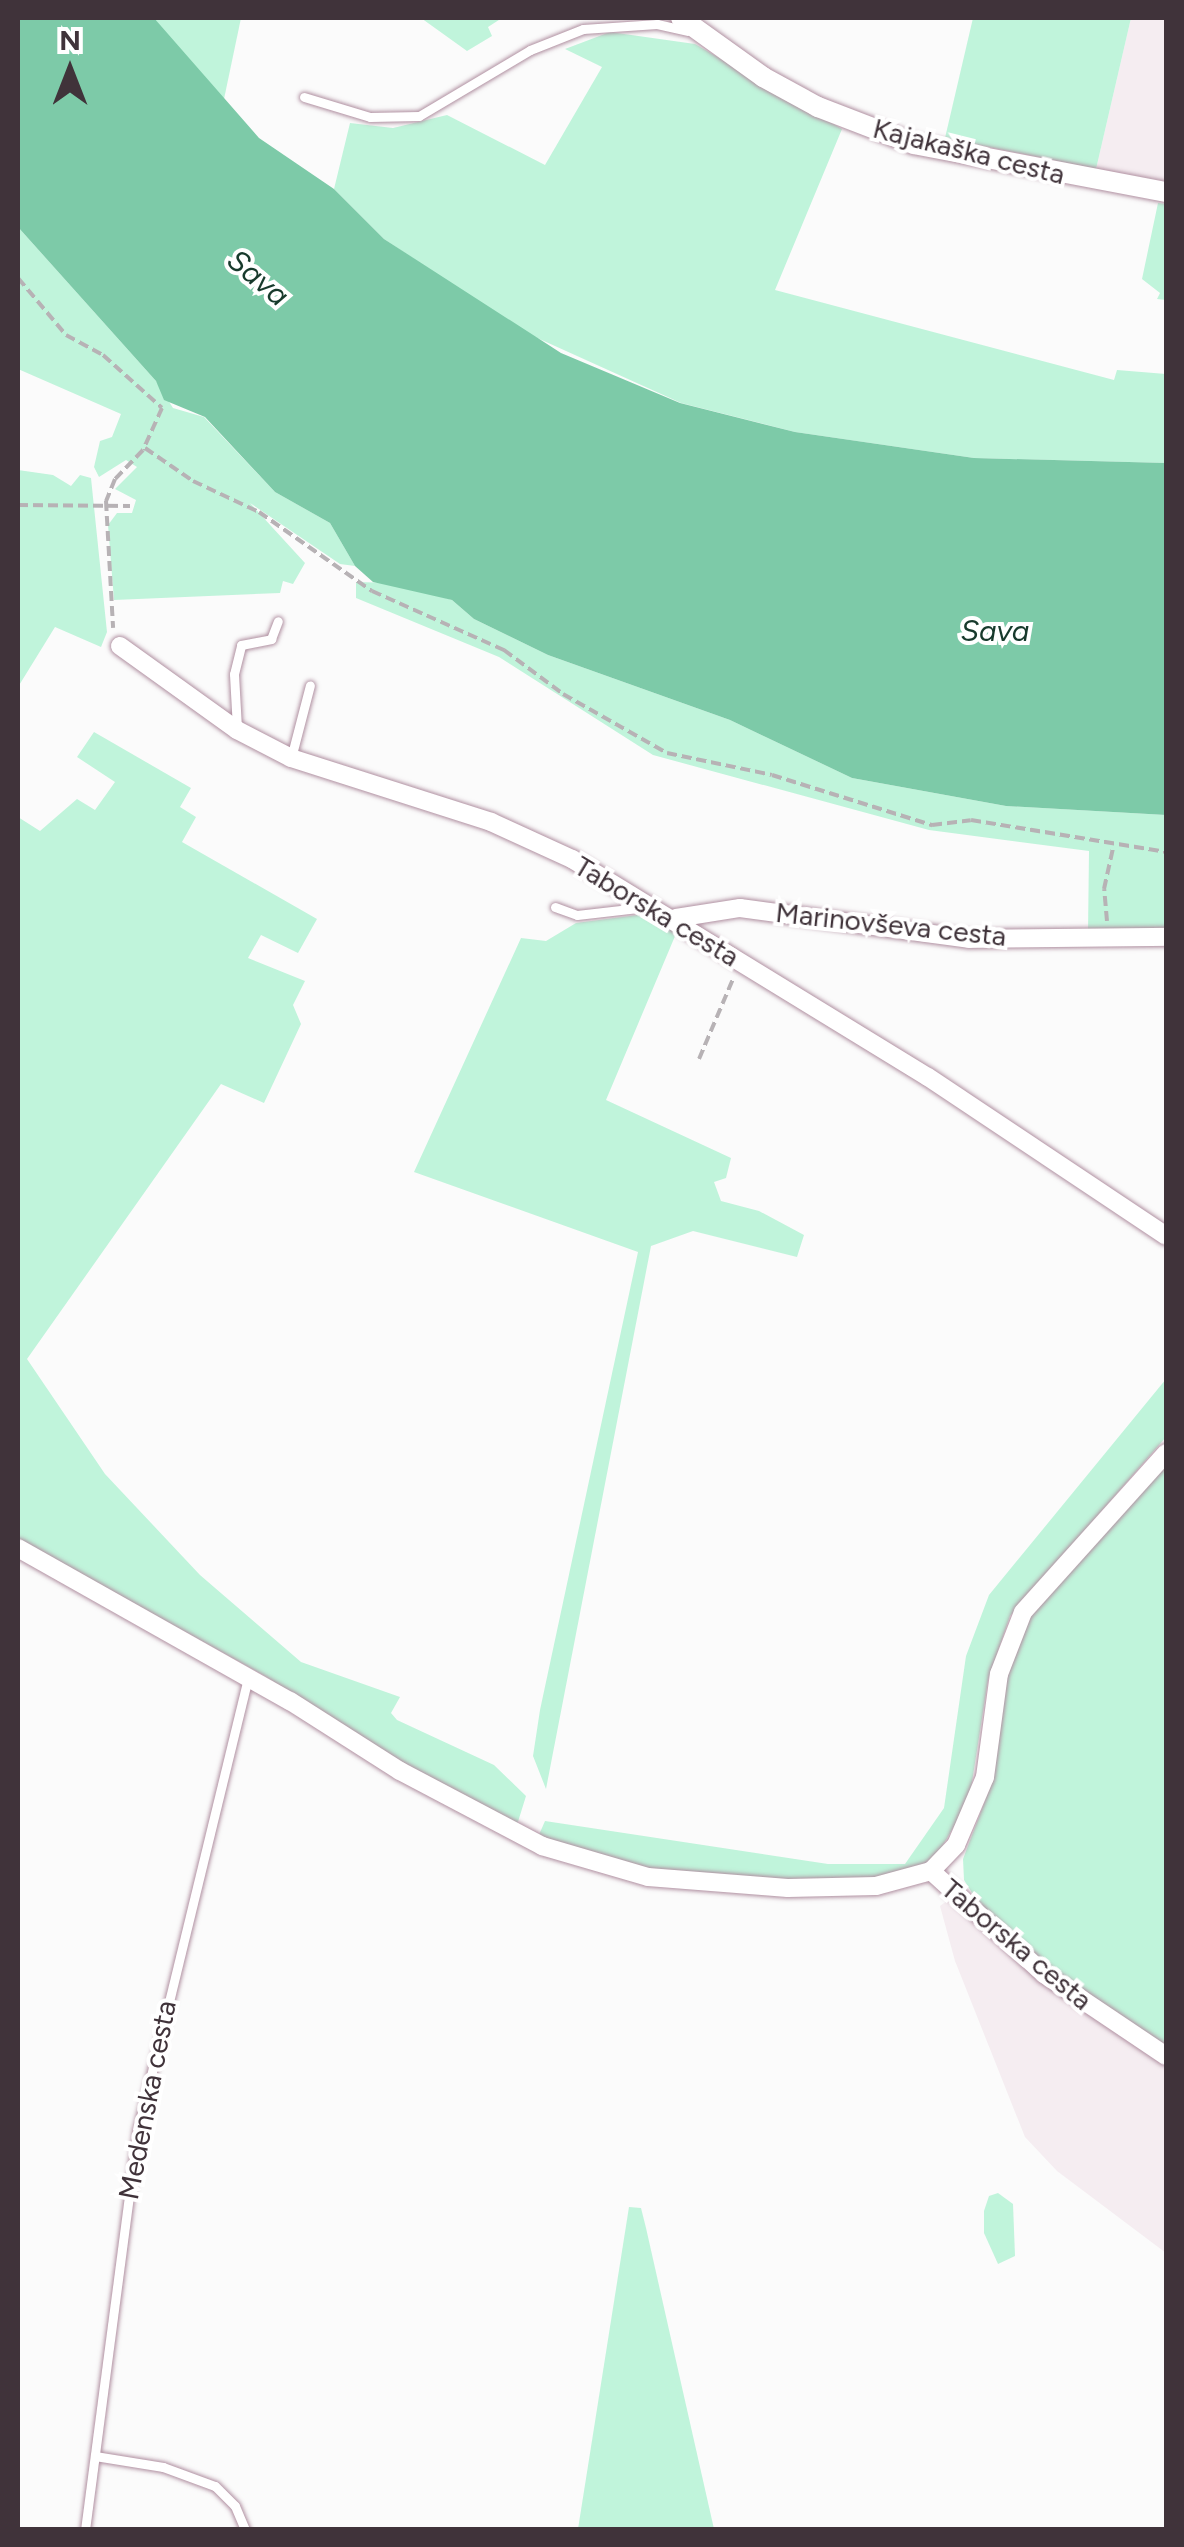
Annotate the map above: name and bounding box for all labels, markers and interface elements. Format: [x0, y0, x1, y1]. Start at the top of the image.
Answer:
north arrow [20, 20, 120, 120]
text: N [59, 23, 81, 57]
street label: Kajakaška cesta [870, 111, 1068, 191]
water label: Sava [220, 242, 296, 314]
water label: Sava [961, 613, 1029, 649]
street label: Taborska cesta [569, 849, 745, 973]
street label: Marinovševa cesta [774, 895, 1008, 953]
street label: Taborska cesta [935, 1871, 1099, 2017]
street label: Medenska cesta [111, 1998, 183, 2202]

